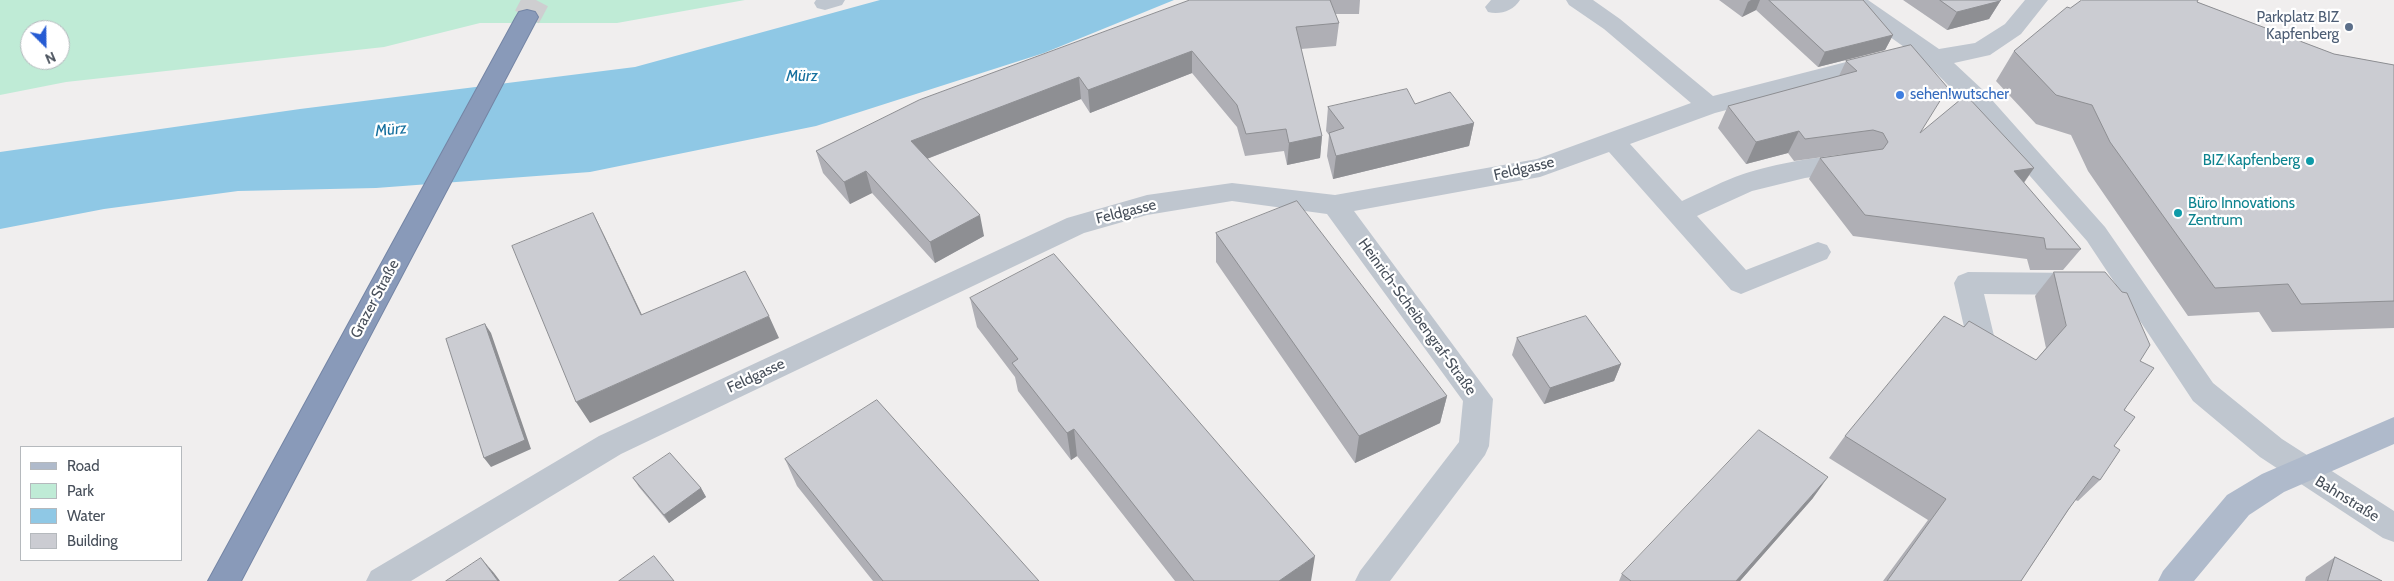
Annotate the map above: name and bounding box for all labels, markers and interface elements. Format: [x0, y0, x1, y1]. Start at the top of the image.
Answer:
place label: Parkplatz BIZ Kapfenberg [2257, 9, 2339, 44]
north arrow [20, 20, 70, 70]
marker: Parkplatz BIZ Kapfenberg [2343, 21, 2355, 33]
text: N [42, 48, 59, 68]
water label: Mürz [786, 66, 818, 86]
place label: sehen!wutscher [1910, 86, 2009, 104]
marker: sehen!wutscher [1894, 89, 1906, 101]
water label: Mürz [374, 119, 408, 141]
place label: BIZ Kapfenberg [2203, 152, 2300, 170]
street label: Feldgasse [1492, 153, 1556, 185]
marker: BIZ Kapfenberg [2304, 155, 2316, 167]
place label: Büro Innovations Zentrum [2188, 195, 2295, 230]
street label: Feldgasse [1094, 196, 1158, 228]
marker: Büro Innovations Zentrum [2172, 207, 2184, 219]
street label: Heinrich-Scheibengraf-Straße [1354, 235, 1480, 399]
street label: Grazer Straße [347, 257, 403, 341]
street label: Feldgasse [724, 355, 788, 397]
legend [20, 446, 182, 561]
text: Road [67, 457, 100, 475]
street label: Bahnstraße [2312, 472, 2382, 526]
text: Park [67, 482, 94, 500]
text: Water [67, 507, 105, 525]
text: Building [67, 532, 118, 550]

